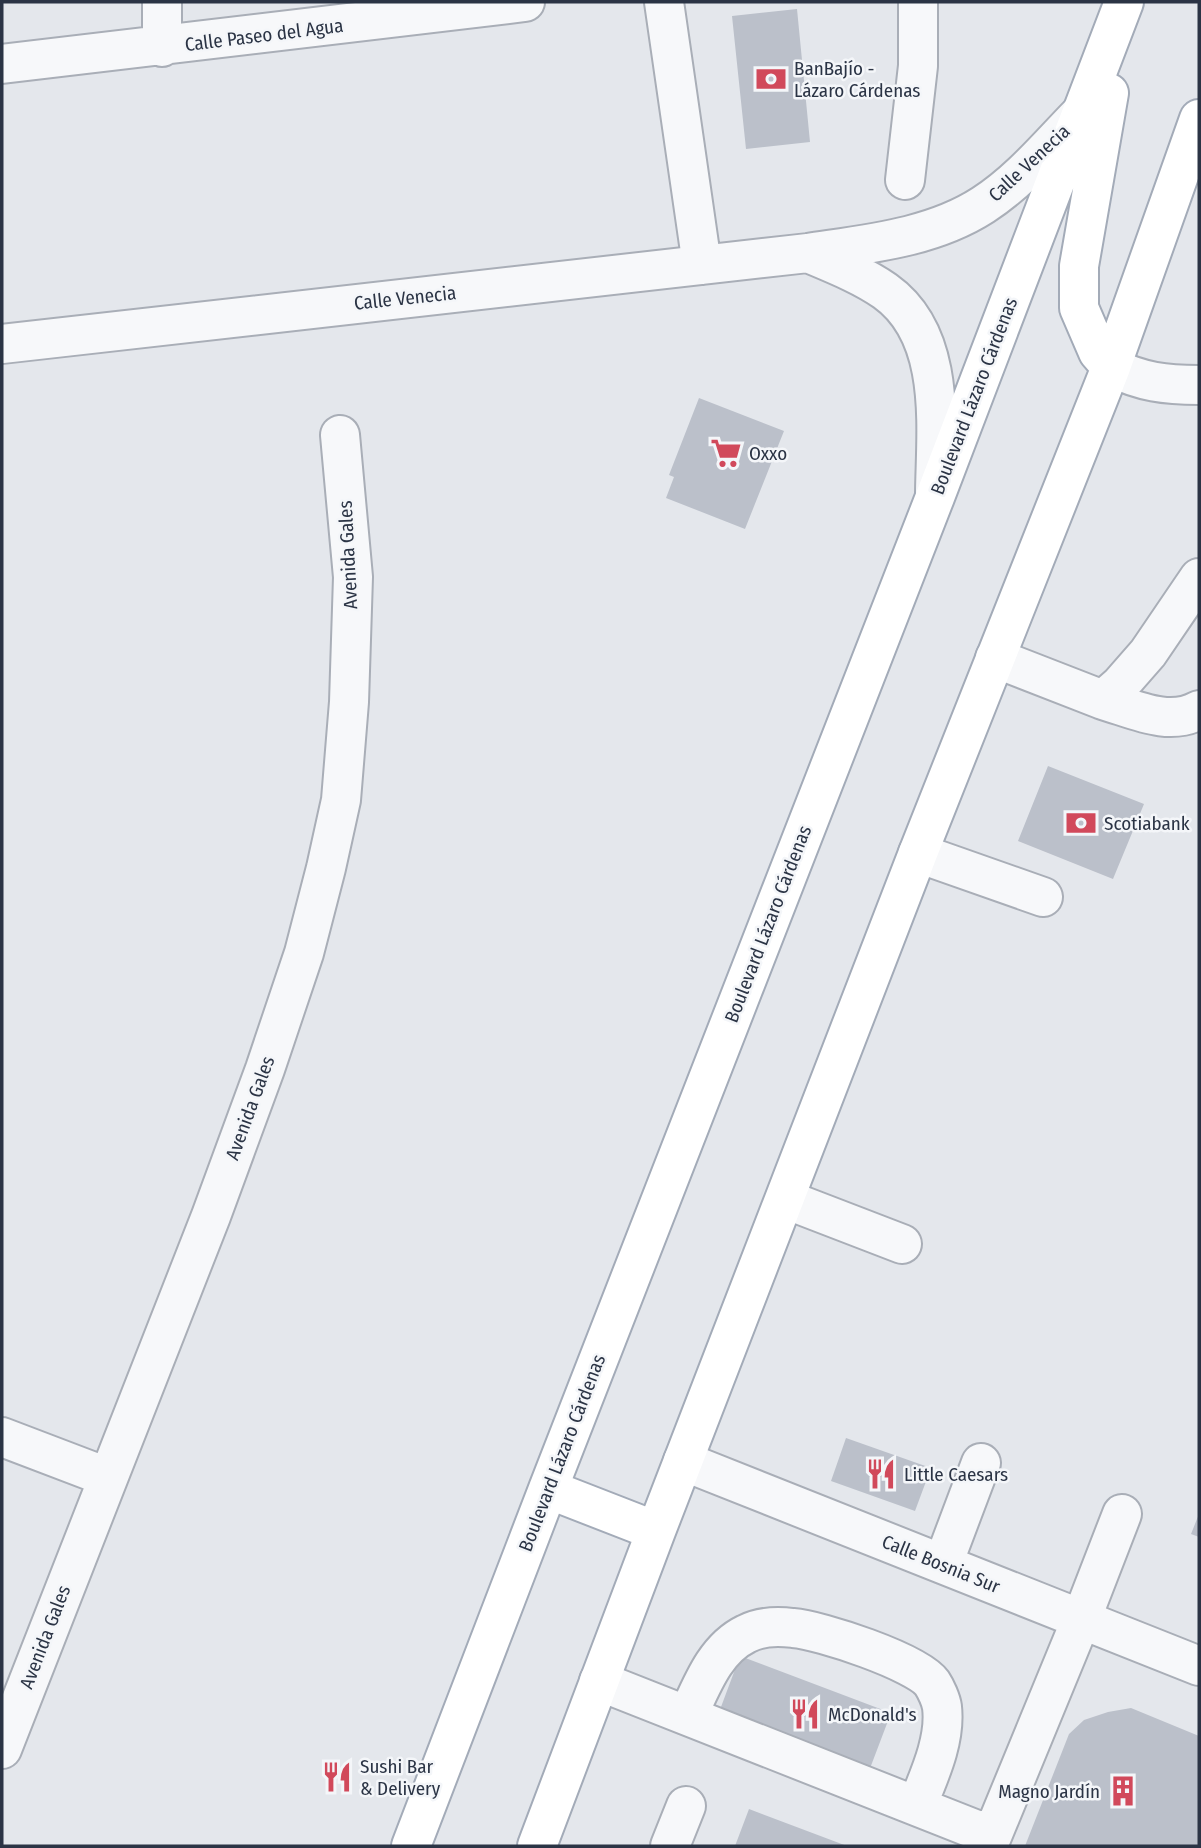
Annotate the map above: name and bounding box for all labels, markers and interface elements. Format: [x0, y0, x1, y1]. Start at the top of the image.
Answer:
street label: Calle Paseo del Agua [183, 14, 345, 56]
place label: BanBajío - Lázaro Cárdenas [794, 57, 920, 102]
bank icon: BanBajío - Lázaro Cárdenas [754, 62, 788, 96]
street label: Calle Venecia [984, 120, 1074, 206]
street label: Calle Venecia [353, 281, 457, 315]
street label: Boulevard Lázaro Cárdenas [926, 294, 1022, 498]
supermarket icon: Oxxo [709, 436, 743, 470]
place label: Oxxo [749, 442, 787, 465]
street label: Avenida Gales [334, 500, 362, 610]
bank icon: Scotiabank [1064, 806, 1098, 840]
place label: Scotiabank [1104, 812, 1190, 835]
street label: Boulevard Lázaro Cárdenas [720, 822, 816, 1026]
street label: Avenida Gales [221, 1053, 279, 1163]
street label: Boulevard Lázaro Cárdenas [514, 1351, 610, 1555]
restaurant icon: Little Caesars [864, 1457, 898, 1491]
place label: Little Caesars [904, 1463, 1008, 1486]
street label: Calle Bosnia Sur [879, 1530, 1004, 1598]
street label: Avenida Gales [15, 1582, 75, 1692]
restaurant icon: McDonald's [788, 1697, 822, 1731]
place label: McDonald's [828, 1703, 917, 1726]
place label: Sushi Bar & Delivery [360, 1755, 441, 1800]
restaurant icon: Sushi Bar & Delivery [320, 1760, 354, 1794]
building icon: Magno Jardín [1106, 1774, 1140, 1808]
place label: Magno Jardín [998, 1780, 1100, 1803]

